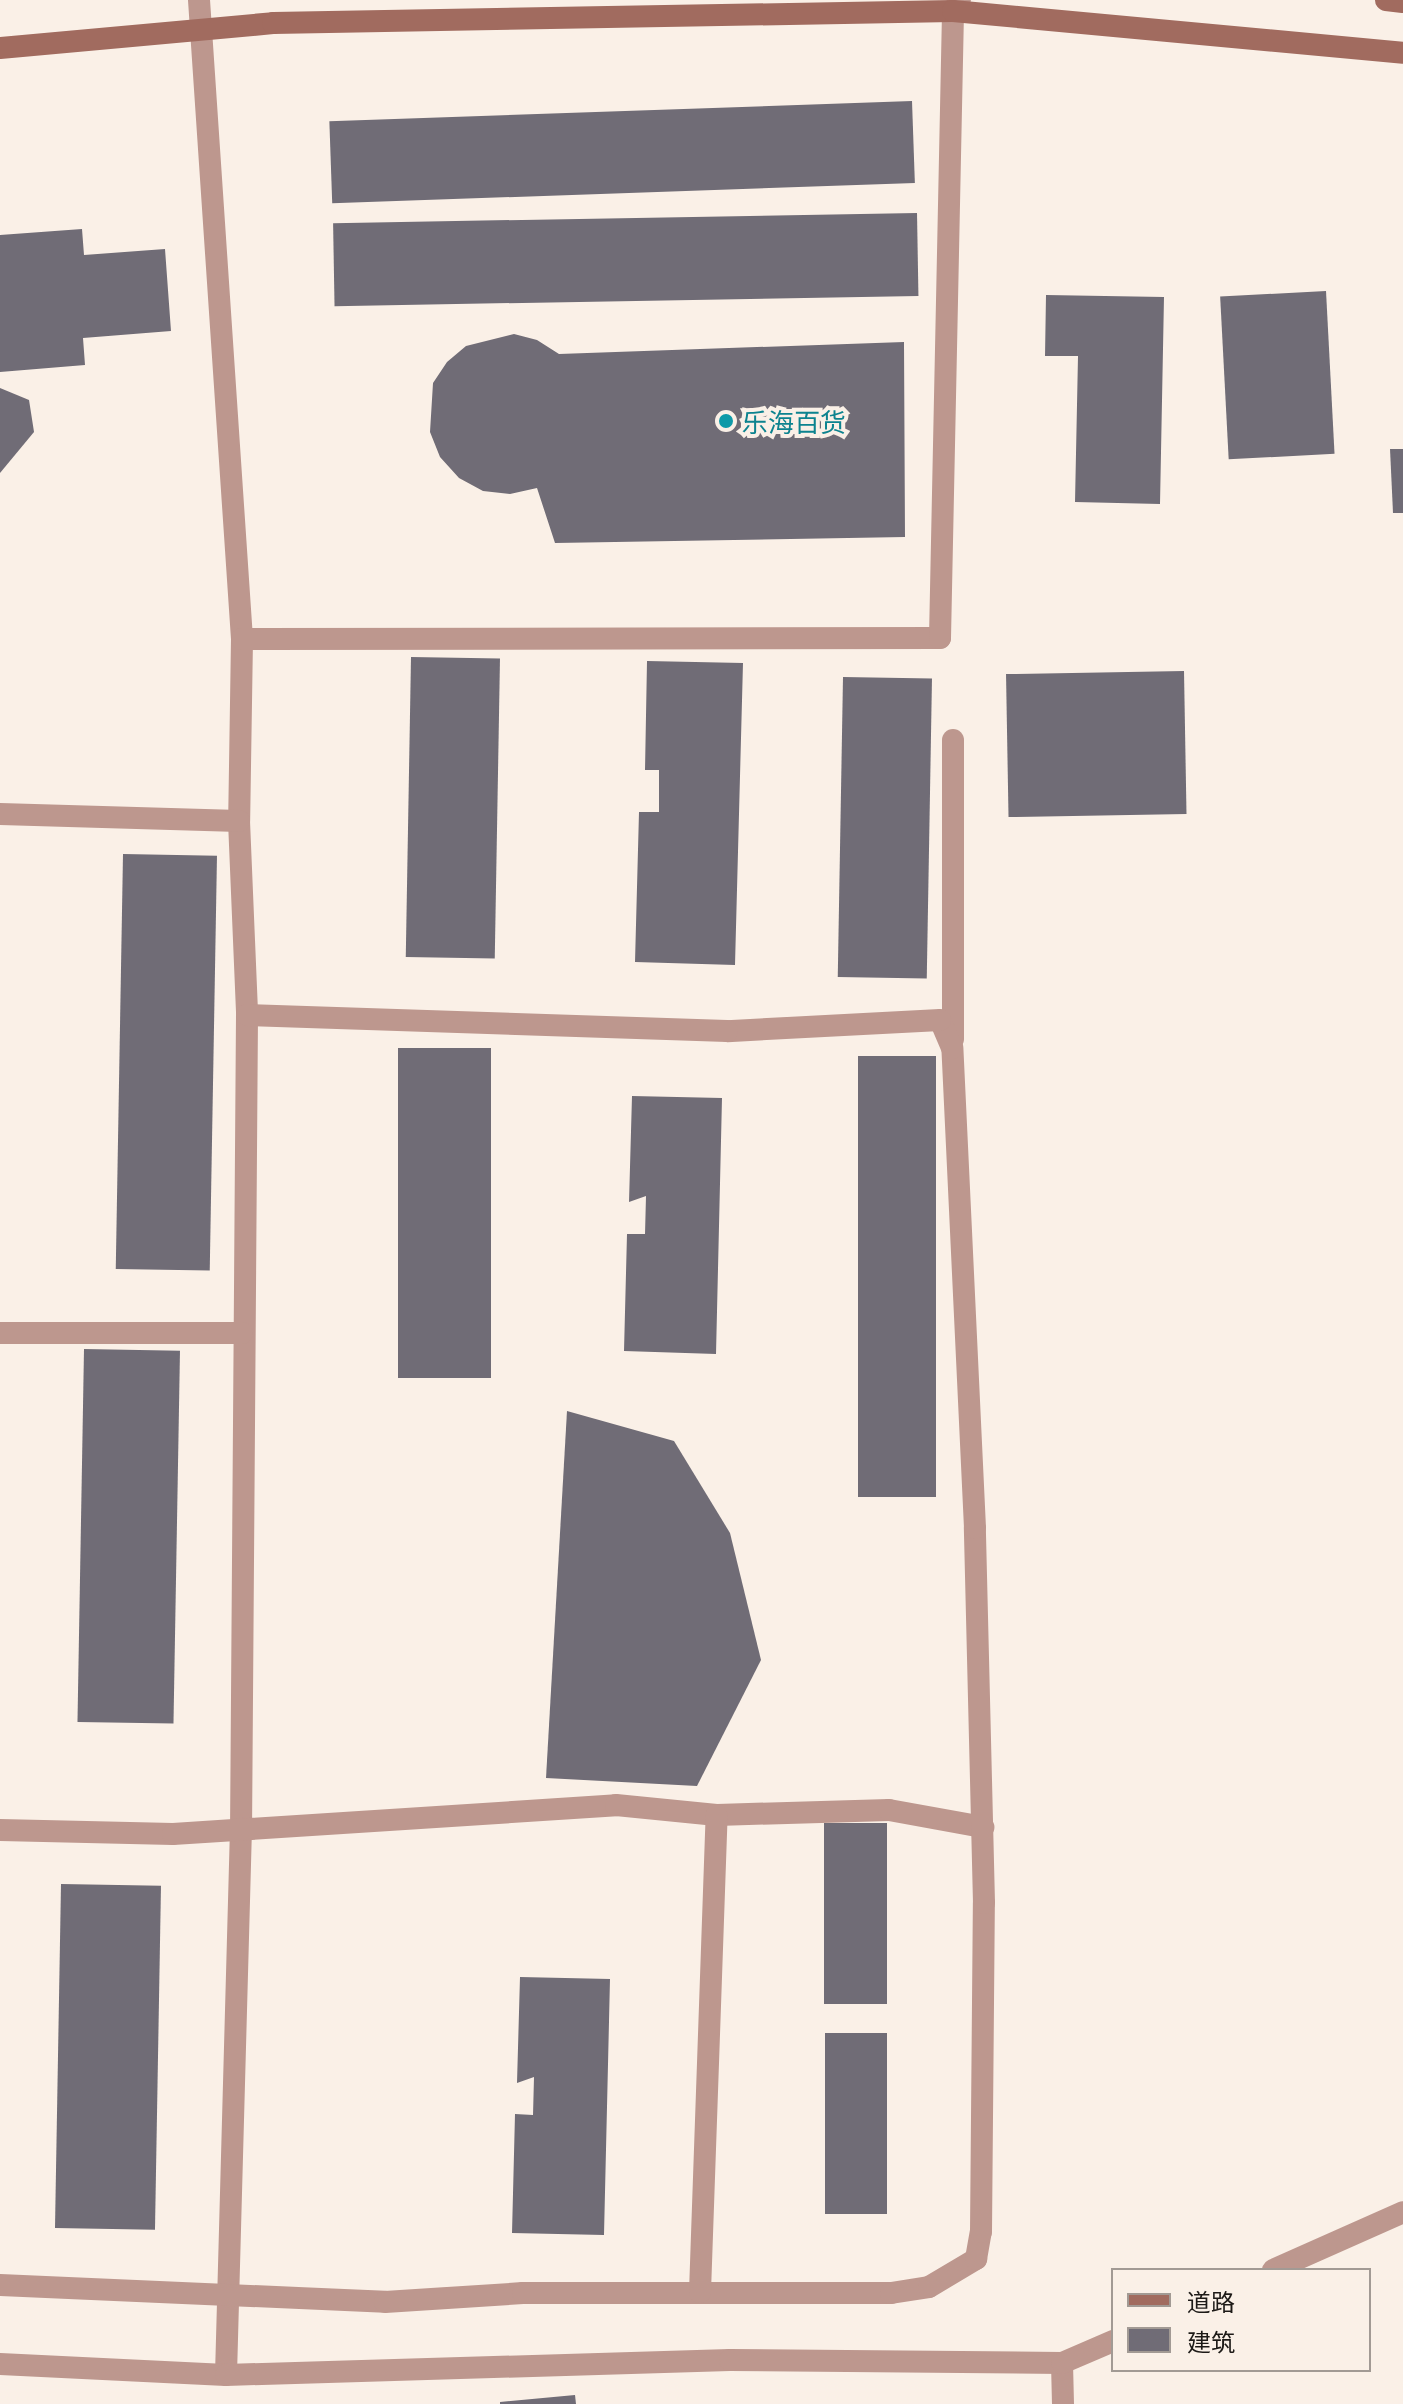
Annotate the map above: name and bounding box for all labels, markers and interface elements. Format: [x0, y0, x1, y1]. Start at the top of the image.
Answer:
place label: 乐海百货 [742, 405, 846, 437]
marker: 乐海百货 [717, 412, 735, 430]
legend [1111, 2268, 1371, 2372]
text: 道路 [1187, 2283, 1235, 2318]
text: 建筑 [1187, 2323, 1235, 2358]

